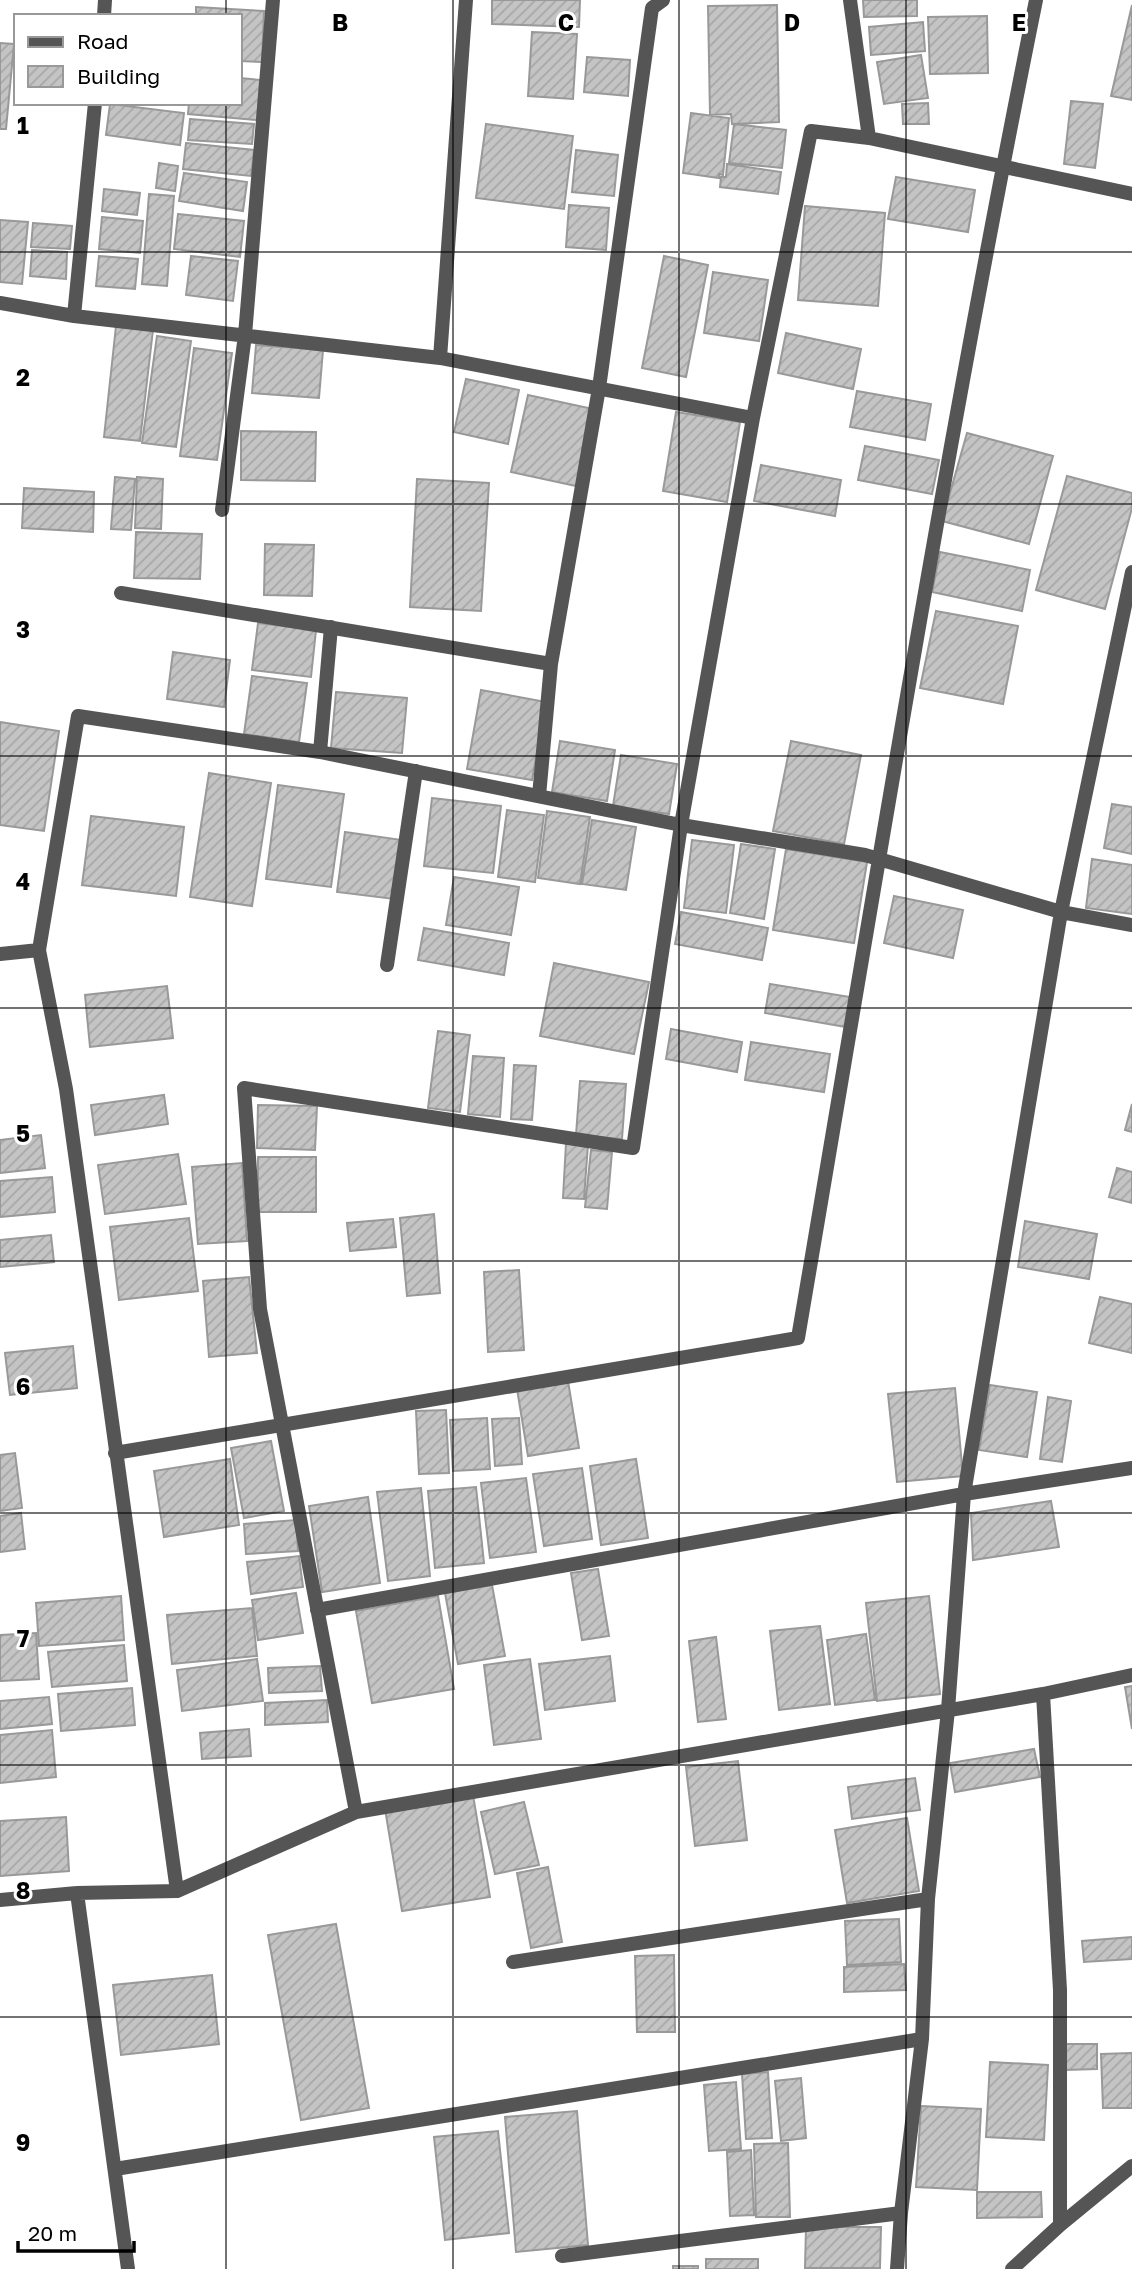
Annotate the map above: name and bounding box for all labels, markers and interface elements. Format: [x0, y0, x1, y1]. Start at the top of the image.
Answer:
text: B [332, 8, 348, 36]
text: C [558, 8, 574, 36]
text: D [784, 8, 800, 36]
text: E [1012, 8, 1026, 36]
legend [14, 14, 242, 105]
text: Road [77, 28, 128, 54]
text: Building [77, 63, 160, 89]
text: 1 [17, 111, 29, 139]
text: 2 [16, 363, 30, 391]
text: 3 [16, 615, 30, 643]
text: 4 [16, 867, 30, 895]
text: 5 [16, 1119, 30, 1147]
text: 6 [16, 1372, 30, 1400]
text: 7 [17, 1624, 29, 1652]
text: 8 [16, 1876, 30, 1904]
text: 9 [16, 2128, 30, 2156]
scale bar [18, 2210, 133, 2254]
text: 20 m [28, 2220, 77, 2246]

